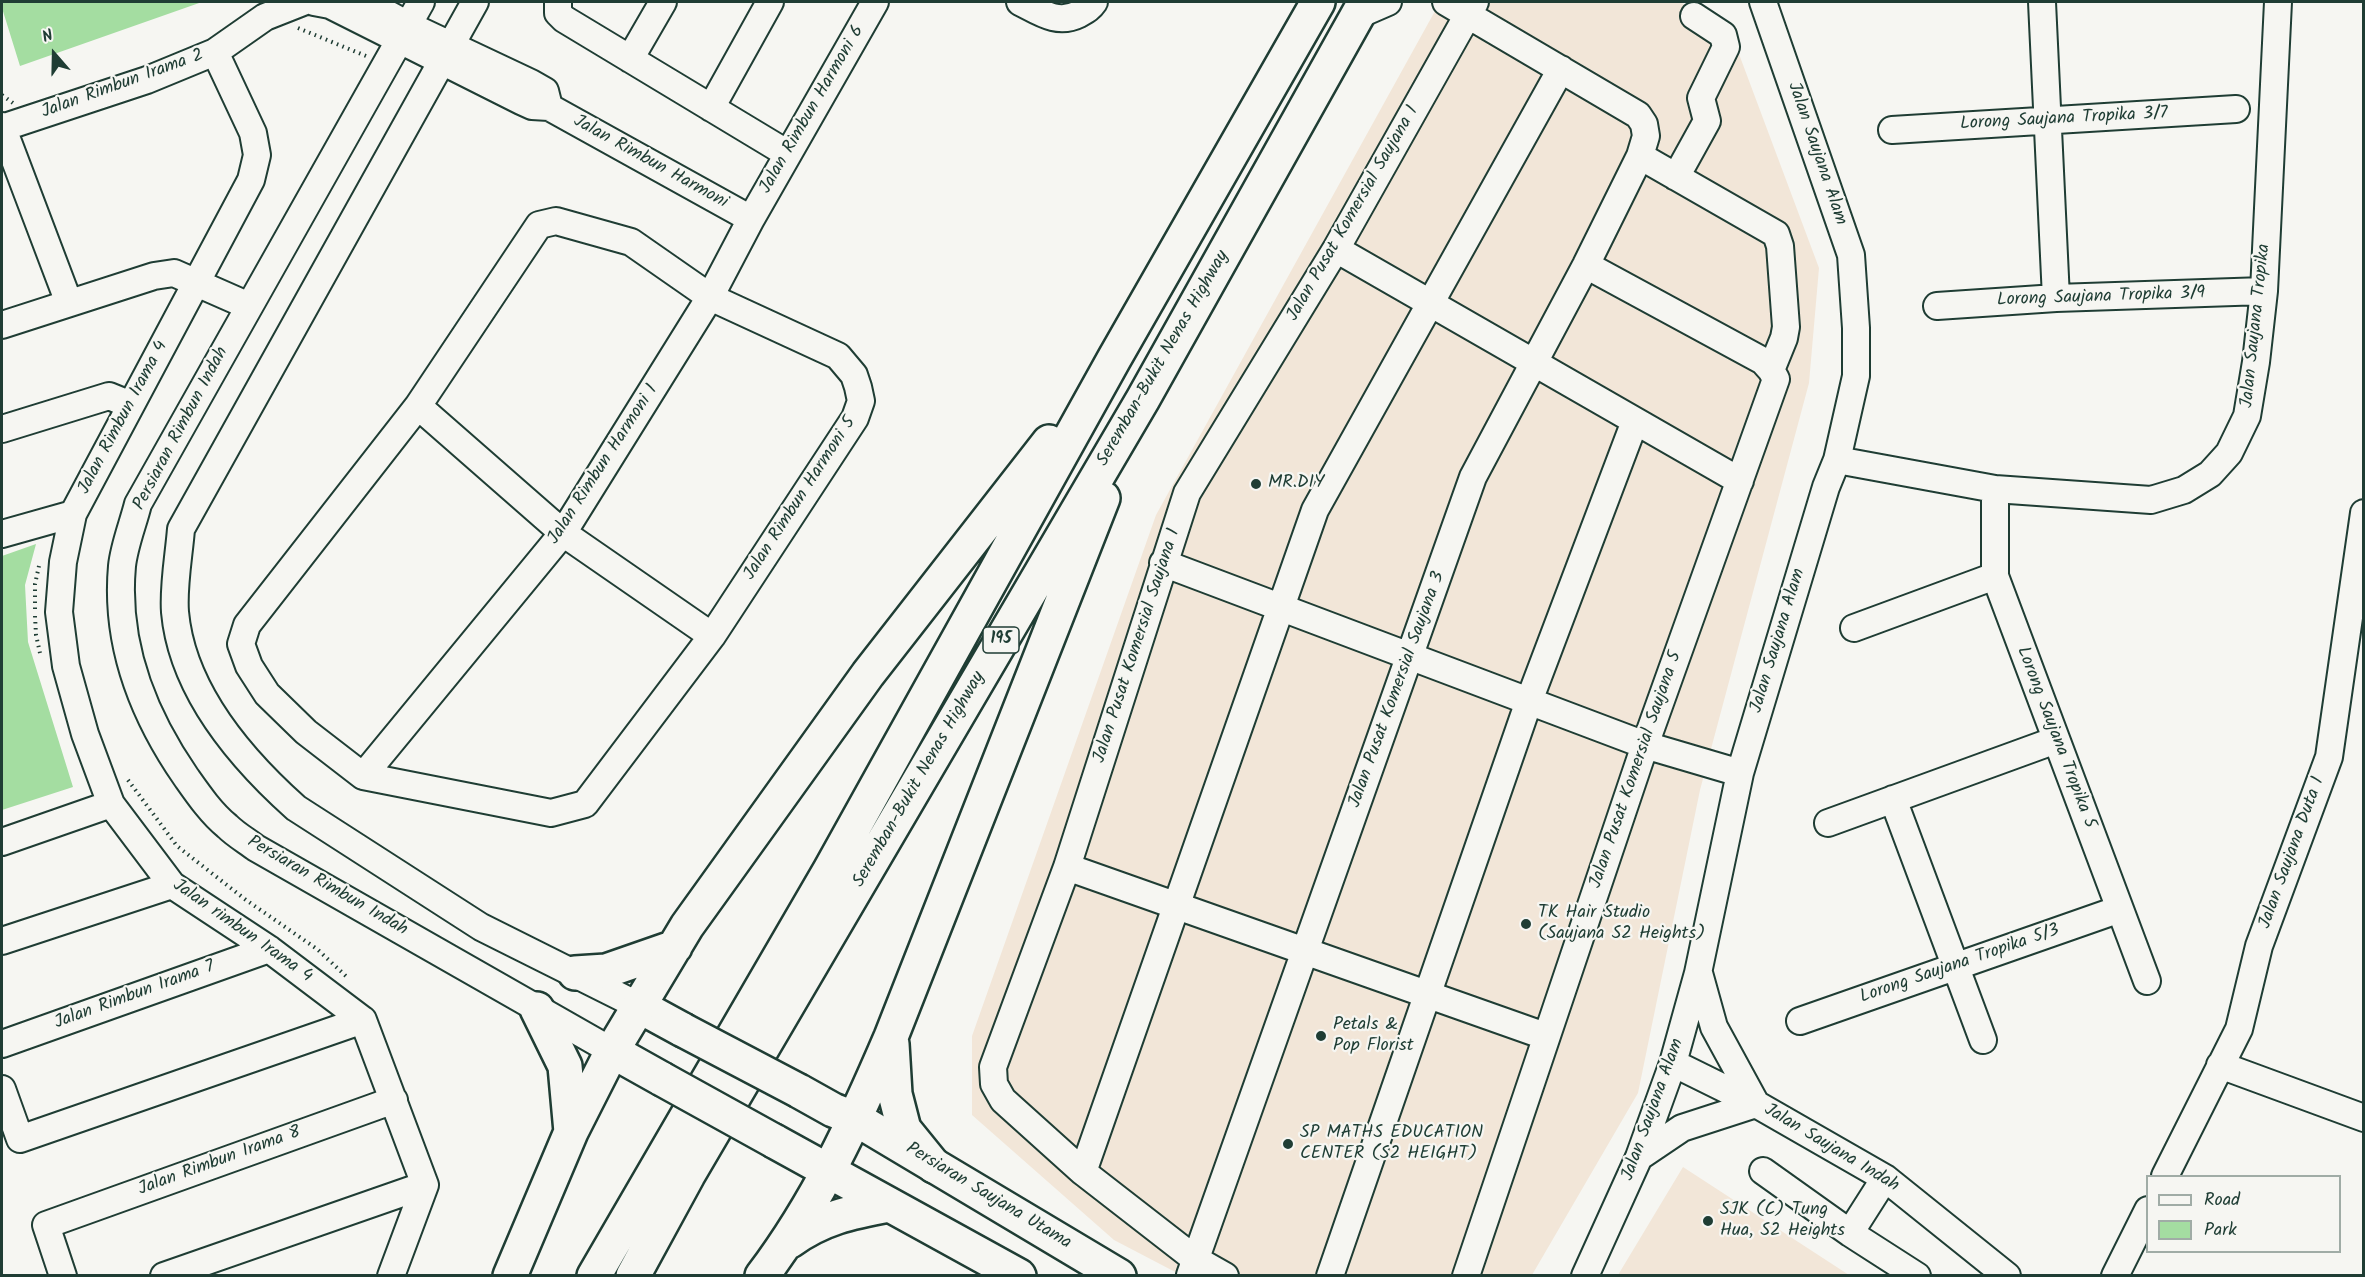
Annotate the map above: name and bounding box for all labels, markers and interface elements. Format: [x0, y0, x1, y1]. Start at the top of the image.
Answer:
street label: Jalan Rimbun Harmoni 6 [756, 22, 870, 198]
text: N [39, 23, 57, 50]
north arrow [24, 24, 84, 84]
street label: Jalan Rimbun Irama 2 [39, 46, 207, 124]
street label: Jalan Saujana Alam [1781, 80, 1851, 228]
street label: Jalan Pusat Komersial Saujana 1 [1283, 102, 1425, 326]
street label: Lorong Saujana Tropika 3/7 [1960, 104, 2168, 136]
street label: Jalan Rimbun Harmoni [569, 112, 731, 214]
street label: Jalan Saujana Tropika [2238, 243, 2276, 409]
street label: Seremban-Bukit Nenas Highway [1093, 247, 1235, 471]
street label: Lorong Saujana Tropika 3/9 [1996, 284, 2206, 312]
street label: Jalan Rimbun Irama 4 [74, 338, 174, 498]
street label: Persiaran Rimbun Indah [130, 344, 234, 514]
street label: Jalan Rimbun Harmoni 1 [544, 381, 664, 549]
street label: Jalan Rimbun Harmoni 5 [740, 413, 862, 585]
place label: MR.DIY [1268, 473, 1325, 495]
marker: MR.DIY [1249, 477, 1263, 491]
street label: Jalan Pusat Komersial Saujana 1 [1090, 526, 1186, 766]
street label: Jalan Saujana Alam [1747, 566, 1811, 716]
street label: Jalan Pusat Komersial Saujana 3 [1345, 569, 1451, 811]
road number: 195 [983, 627, 1019, 653]
street label: Lorong Saujana Tropika 5 [2010, 644, 2100, 832]
street label: Jalan Pusat Komersial Saujana 5 [1586, 649, 1688, 891]
street label: Seremban-Bukit Nenas Highway [849, 668, 991, 892]
street label: Jalan Saujana Duta 1 [2255, 774, 2331, 932]
street label: Persiaran Rimbun Indah [243, 832, 411, 942]
street label: Jalan rimbun Irama 4 [168, 876, 316, 988]
place label: TK Hair Studio (Saujana S2 Heights) [1538, 903, 1705, 946]
marker: TK Hair Studio (Saujana S2 Heights) [1519, 917, 1533, 931]
street label: Lorong Saujana Tropika 5/3 [1857, 921, 2063, 1009]
street label: Jalan Rimbun Irama 7 [52, 957, 218, 1035]
place label: Petals & Pop Florist [1333, 1015, 1414, 1058]
marker: Petals & Pop Florist [1314, 1029, 1328, 1043]
street label: Jalan Saujana Alam [1618, 1036, 1690, 1184]
street label: Jalan Saujana Indah [1760, 1100, 1902, 1198]
street label: Jalan Rimbun Irama 8 [136, 1123, 304, 1201]
place label: SP MATHS EDUCATION CENTER (S2 HEIGHT) [1300, 1123, 1483, 1166]
marker: SP MATHS EDUCATION CENTER (S2 HEIGHT) [1281, 1137, 1295, 1151]
street label: Persiaran Saujana Utama [901, 1139, 1075, 1255]
legend [2146, 1175, 2341, 1253]
text: Road [2204, 1186, 2240, 1215]
place label: SJK (C) Tung Hua, S2 Heights [1720, 1200, 1845, 1242]
marker: SJK (C) Tung Hua, S2 Heights [1701, 1214, 1715, 1228]
text: Park [2204, 1216, 2237, 1245]

